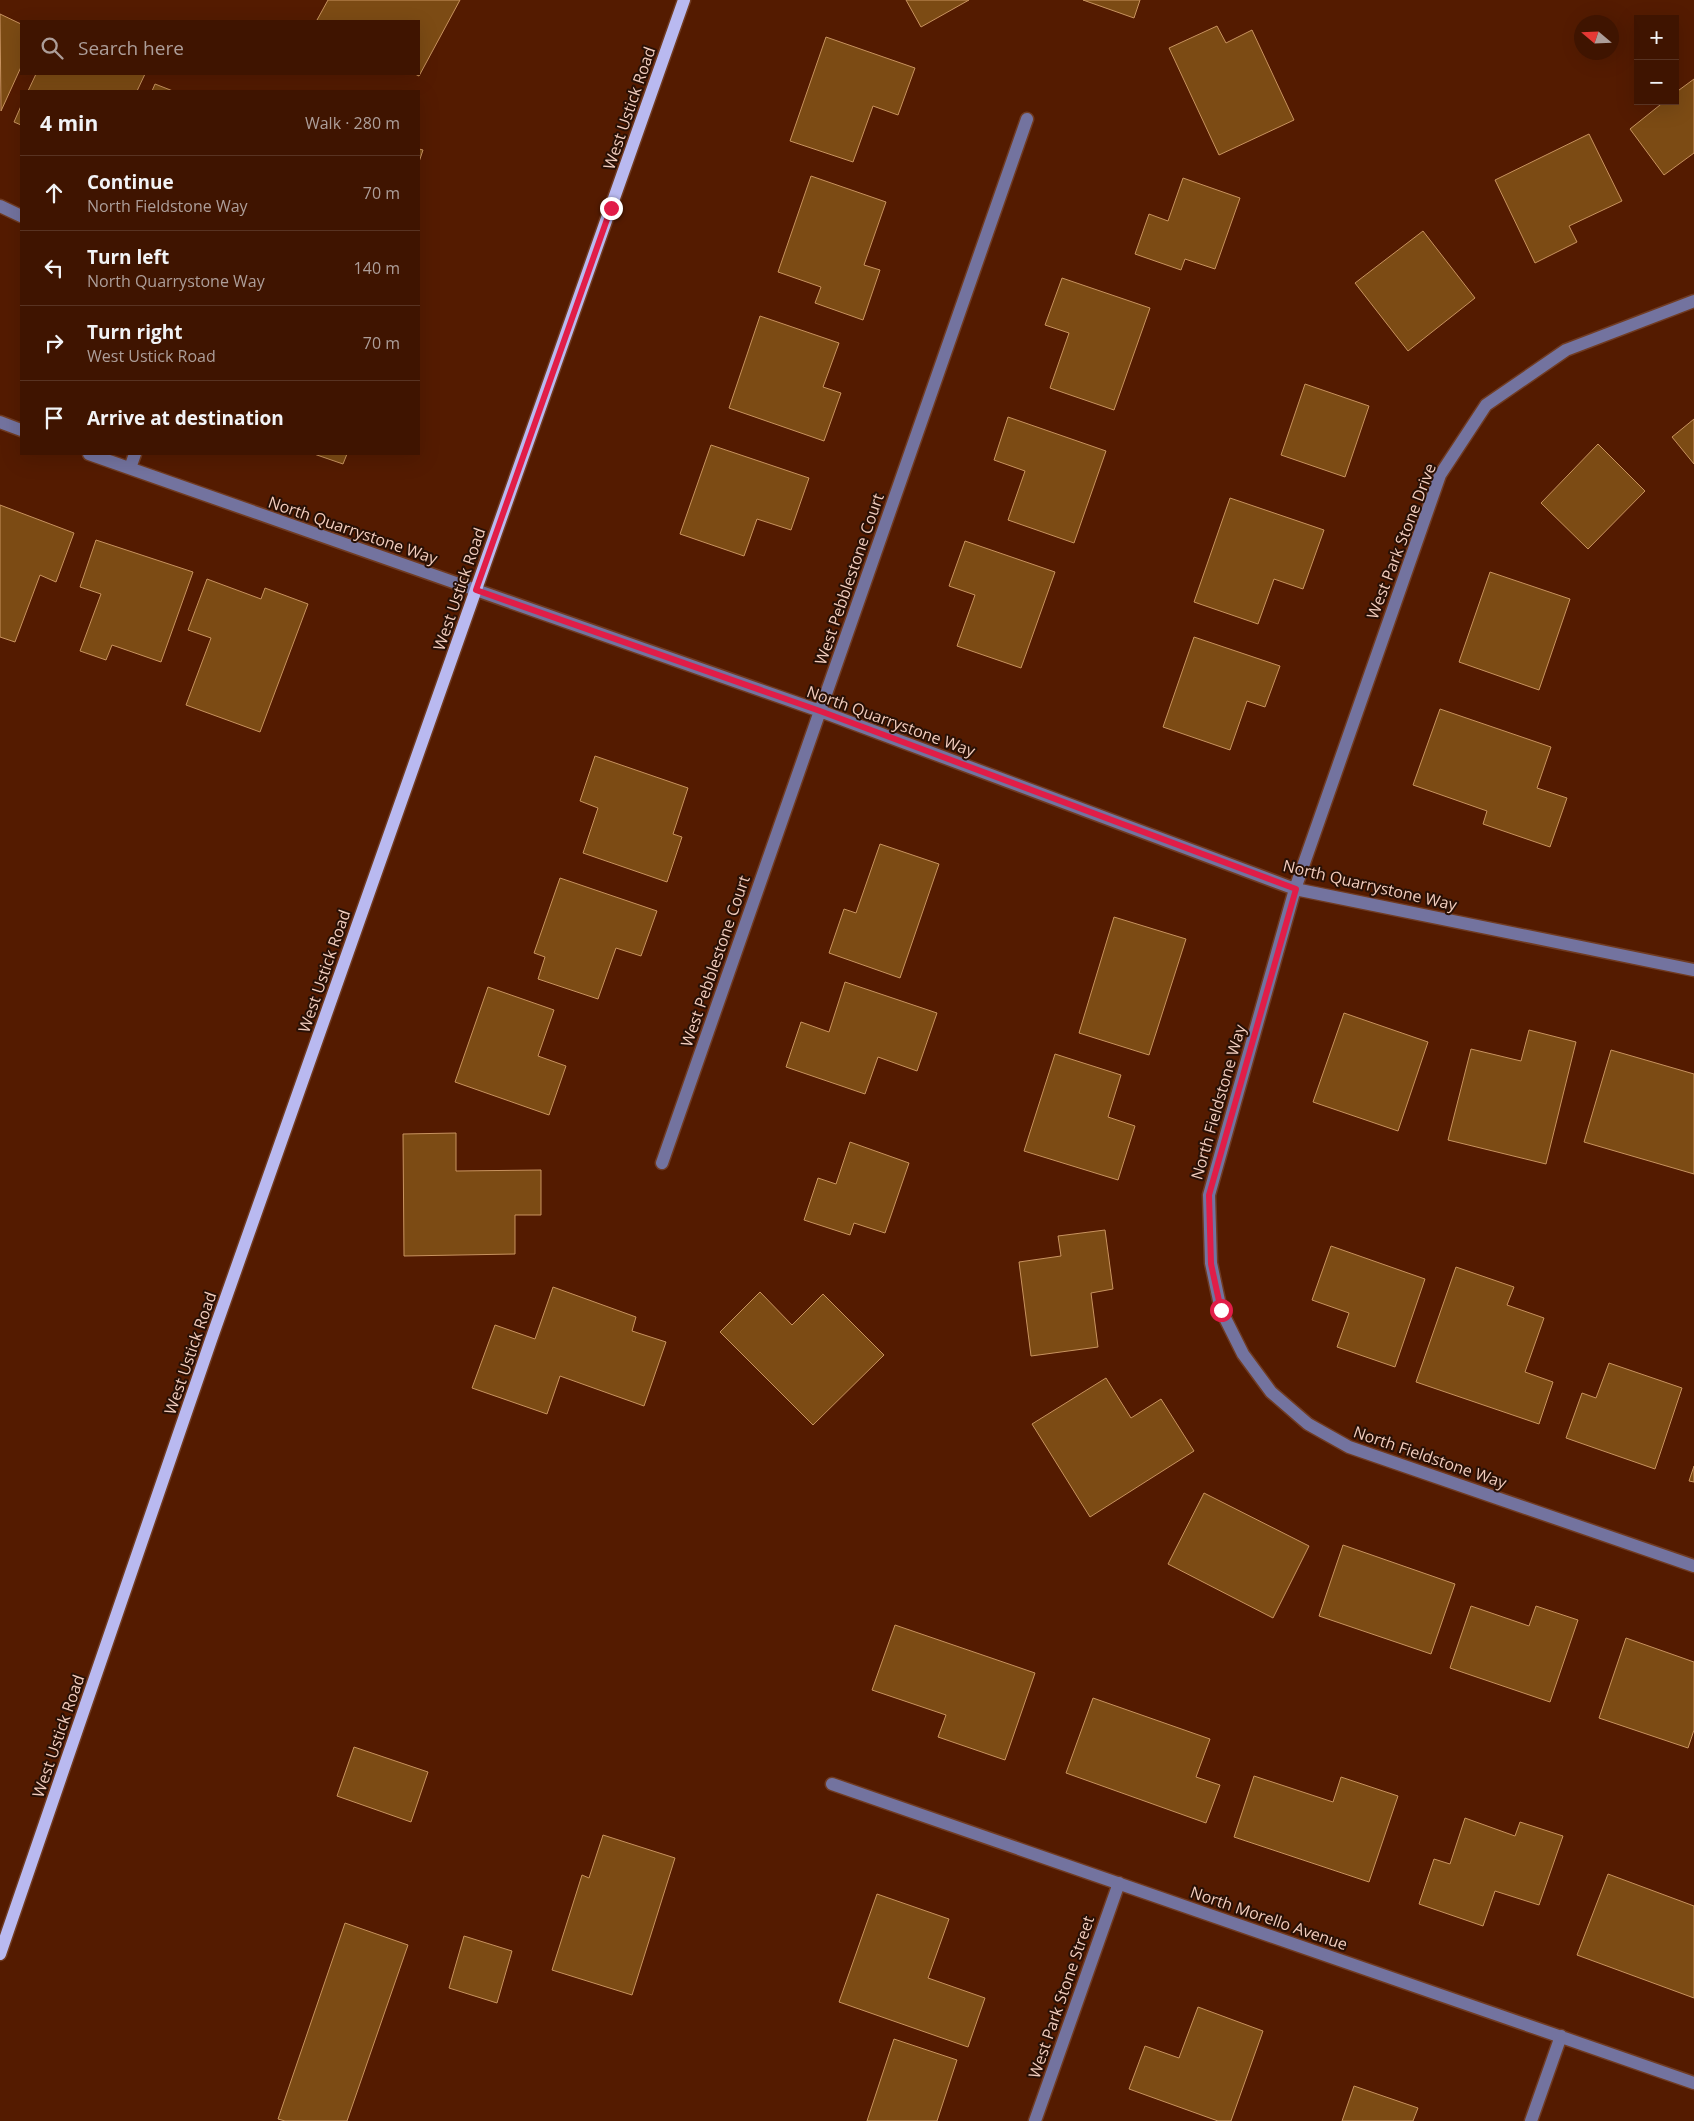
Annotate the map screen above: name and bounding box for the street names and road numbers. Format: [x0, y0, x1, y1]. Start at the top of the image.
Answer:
street label: West Ustick Road [598, 44, 660, 172]
street label: West Park Stone Drive [1361, 460, 1441, 622]
street label: West Pebblestone Court [809, 490, 889, 668]
street label: North Quarrystone Way [265, 491, 442, 570]
street label: West Ustick Road [428, 525, 490, 653]
street label: North Quarrystone Way [804, 680, 979, 762]
street label: North Quarrystone Way [1281, 854, 1460, 916]
street label: West Pebblestone Court [675, 872, 755, 1050]
street label: West Ustick Road [293, 907, 355, 1035]
street label: North Fieldstone Way [1185, 1021, 1251, 1182]
street label: West Ustick Road [159, 1289, 221, 1417]
street label: North Fieldstone Way [1351, 1420, 1510, 1494]
street label: West Ustick Road [27, 1672, 89, 1800]
street label: North Morello Avenue [1187, 1881, 1351, 1955]
street label: West Park Stone Street [1023, 1912, 1099, 2081]

